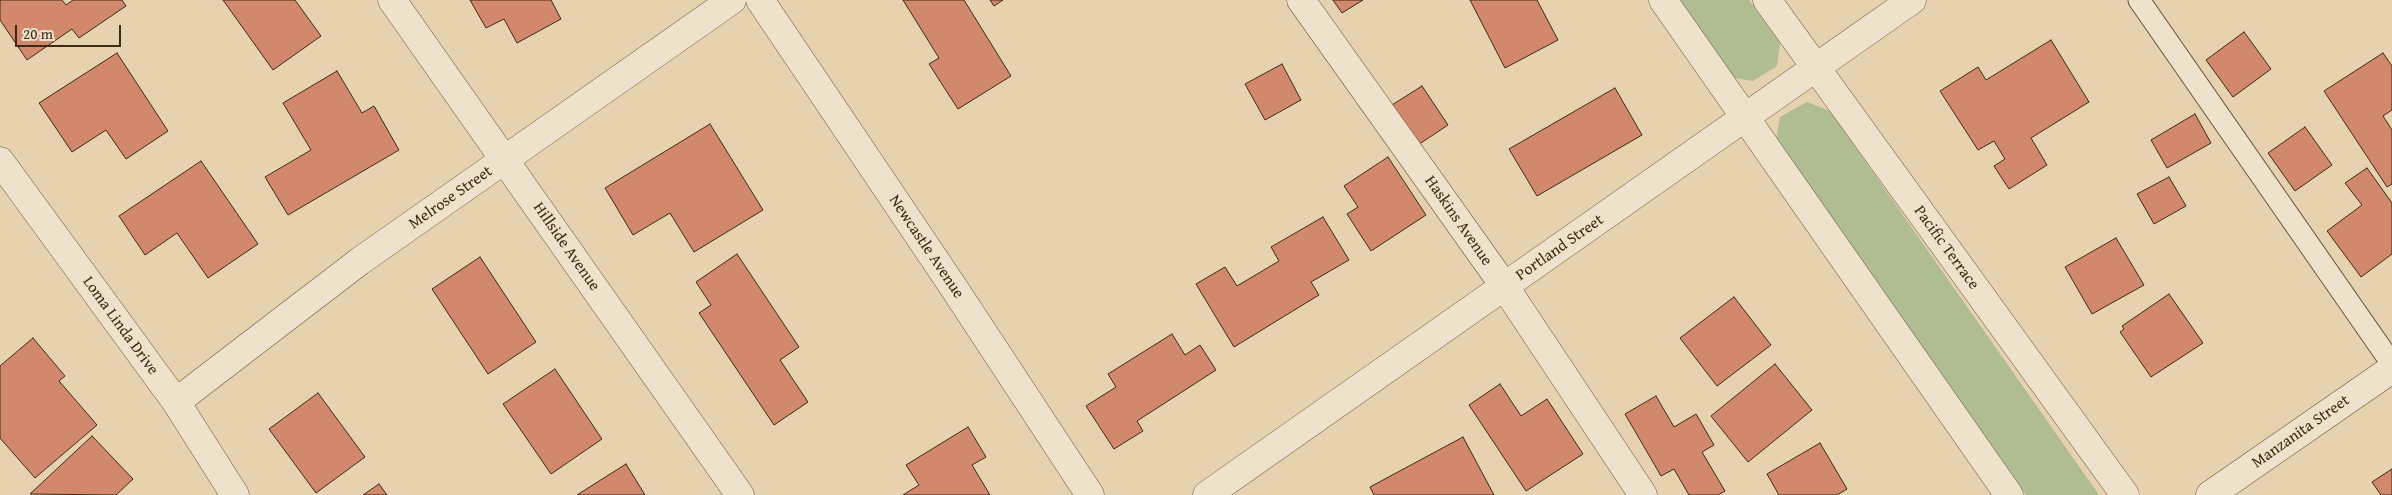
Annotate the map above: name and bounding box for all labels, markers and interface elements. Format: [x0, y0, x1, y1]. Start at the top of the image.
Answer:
scale bar [18, 15, 124, 47]
text: 20 m [23, 23, 53, 44]
street label: Melrose Street [406, 162, 496, 234]
street label: Haskins Avenue [1420, 172, 1496, 270]
street label: Newcastle Avenue [884, 192, 968, 302]
street label: Hillside Avenue [528, 199, 604, 295]
street label: Pacific Terrace [1909, 202, 1983, 294]
street label: Portland Street [1512, 211, 1608, 285]
street label: Loma Linda Drive [78, 273, 162, 379]
street label: Manzanita Street [2248, 391, 2354, 473]

